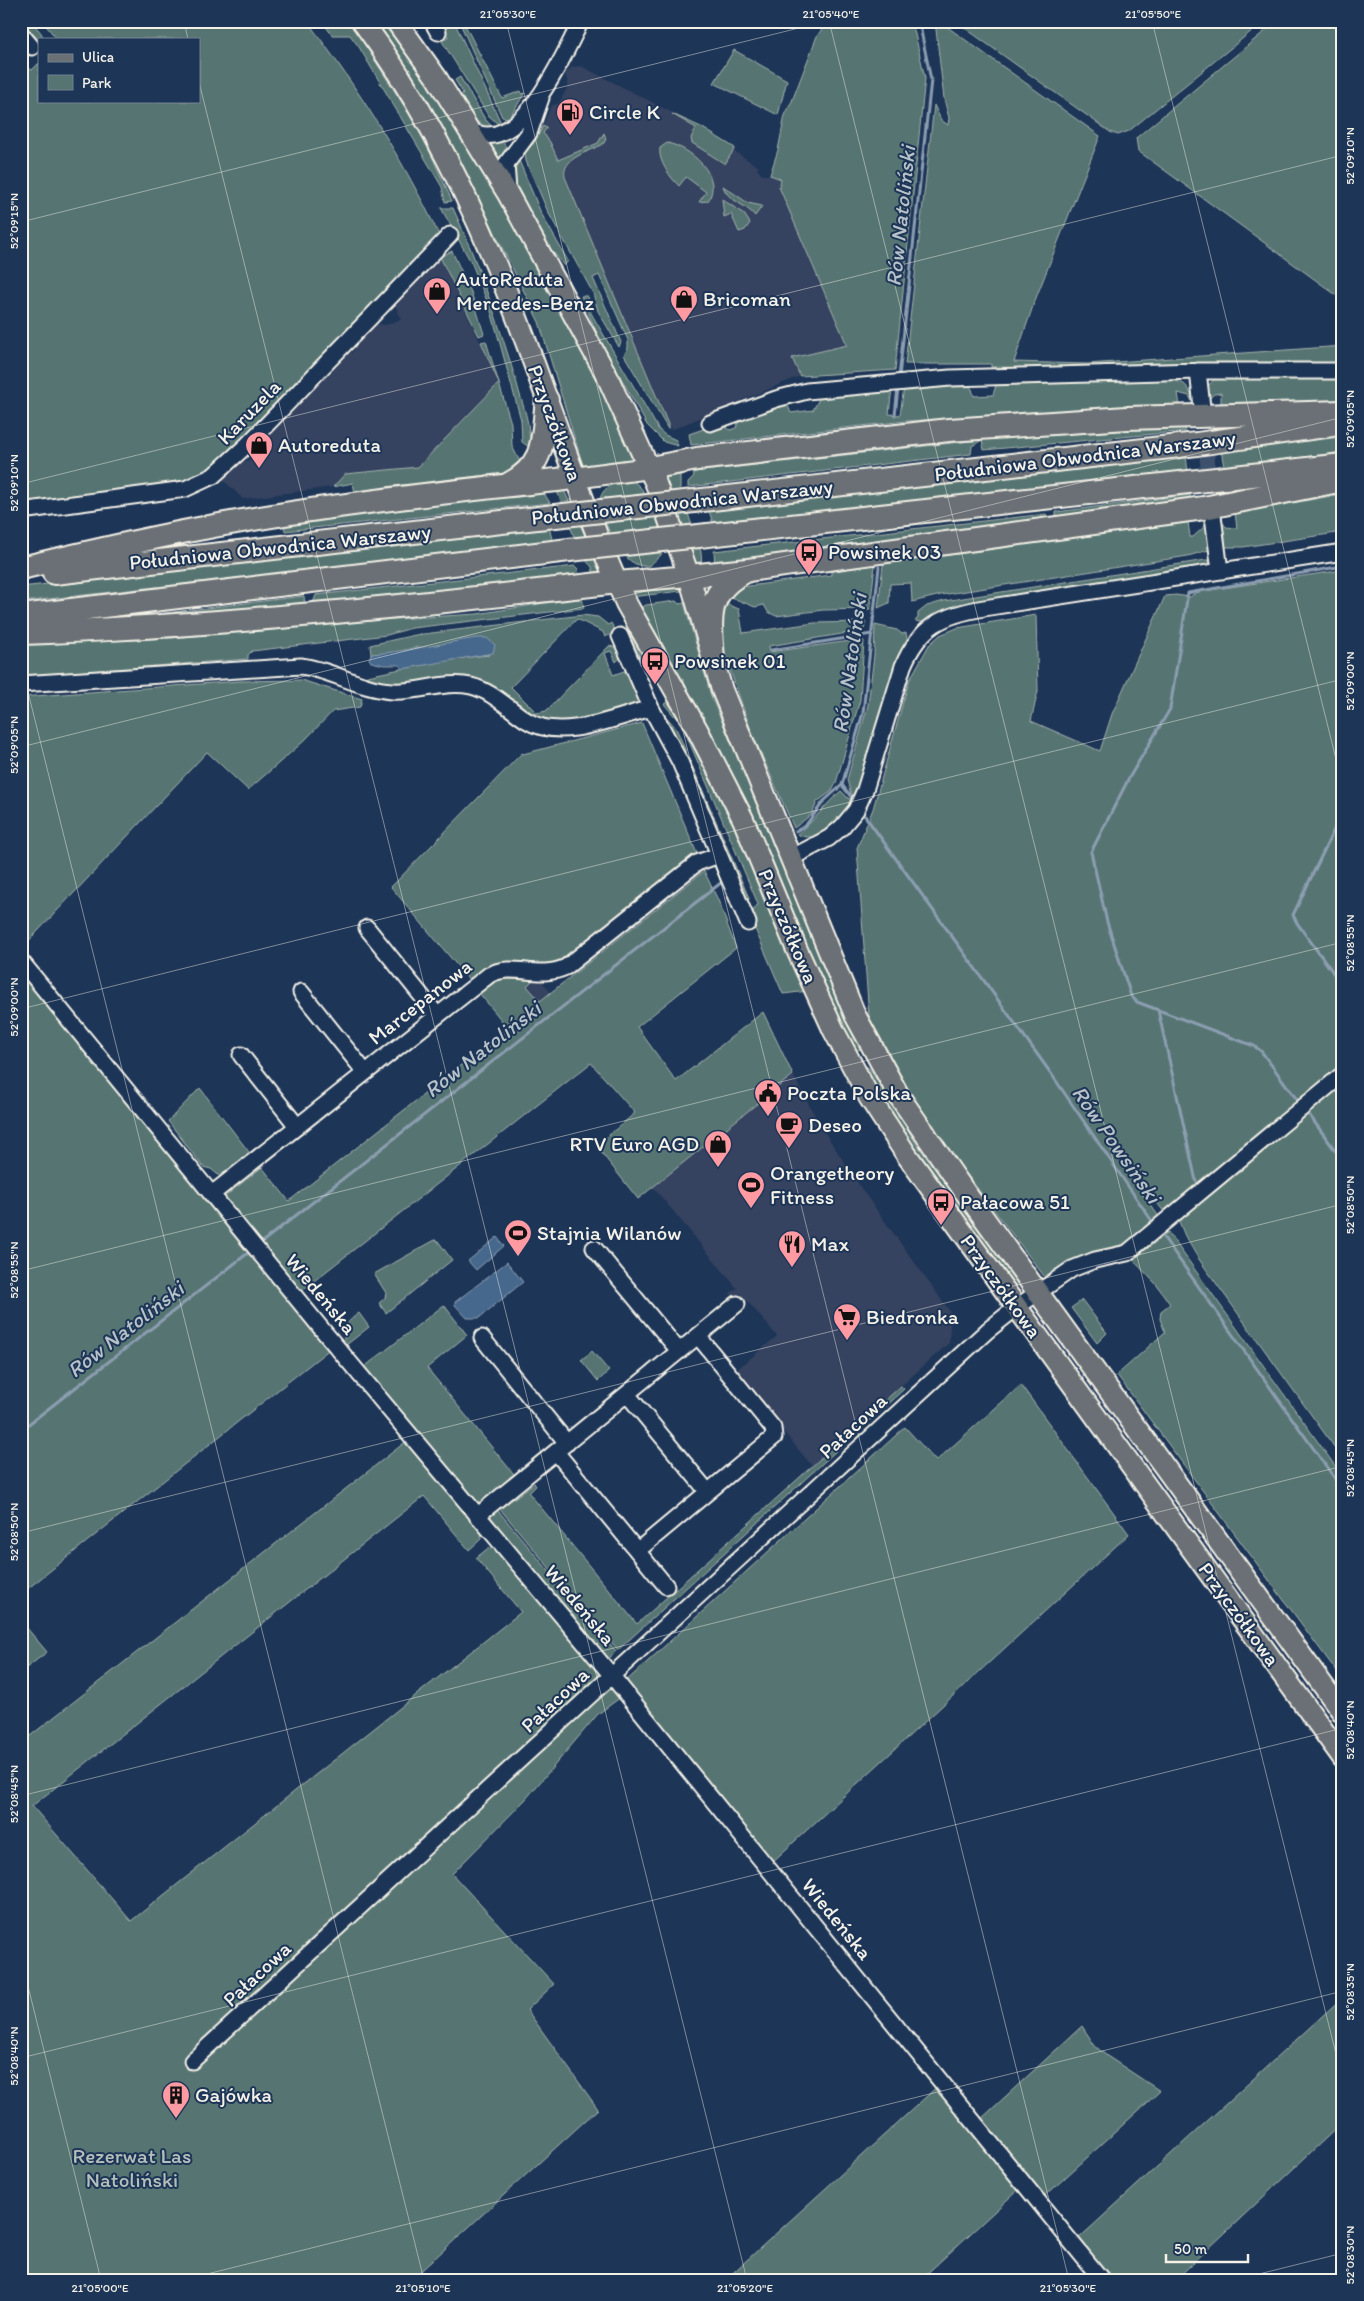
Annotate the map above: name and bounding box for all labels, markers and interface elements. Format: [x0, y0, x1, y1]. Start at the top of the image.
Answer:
text: 21°05'30"E [480, 7, 537, 21]
text: 21°05'40"E [803, 7, 860, 21]
text: 21°05'50"E [1125, 7, 1181, 21]
legend [38, 38, 200, 102]
text: Ulica [82, 48, 115, 66]
text: Park [82, 74, 112, 92]
fuel station icon: Circle K [555, 97, 585, 136]
place label: Circle K [589, 99, 660, 124]
text: 52°09'10"N [1343, 127, 1357, 185]
water label: Rów Natoliński [880, 142, 922, 288]
text: 52°09'15"N [7, 193, 21, 249]
place label: AutoReduta Mercedes-Benz [456, 266, 594, 315]
shop icon: AutoReduta Mercedes-Benz [422, 276, 452, 315]
shop icon: Bricoman [669, 284, 699, 323]
place label: Bricoman [703, 286, 791, 311]
street label: Przyczółkowa [523, 361, 588, 485]
street label: Karuzela [212, 374, 286, 449]
text: 52°09'05"N [1343, 390, 1357, 448]
street label: Południowa Obwodnica Warszawy [933, 425, 1237, 486]
shop icon: Autoreduta [244, 430, 274, 469]
place label: Autoreduta [278, 432, 381, 457]
text: 52°09'10"N [7, 454, 21, 512]
street label: Południowa Obwodnica Warszawy [530, 473, 834, 530]
street label: Południowa Obwodnica Warszawy [128, 518, 432, 575]
bus stop icon: Powsinek 03 [794, 537, 824, 576]
place label: Powsinek 03 [828, 539, 941, 564]
water label: Rów Natoliński [826, 589, 873, 735]
bus stop icon: Powsinek 01 [640, 646, 670, 685]
place label: Powsinek 01 [674, 648, 786, 673]
text: 52°09'00"N [1343, 651, 1357, 711]
text: 52°09'05"N [7, 716, 21, 774]
street label: Przyczółkowa [753, 865, 824, 987]
text: 52°08'55"N [1343, 914, 1357, 972]
street label: Marcepanowa [363, 953, 476, 1050]
text: 52°09'00"N [7, 977, 21, 1037]
water label: Rów Natoliński [418, 994, 548, 1103]
public building icon: Poczta Polska [753, 1078, 783, 1117]
place label: Poczta Polska [787, 1080, 911, 1105]
water label: Rów Powsiński [1066, 1080, 1169, 1210]
cafe icon: Deseo [774, 1110, 804, 1149]
place label: Deseo [808, 1112, 862, 1137]
shop icon: RTV Euro AGD [703, 1129, 733, 1168]
place label: RTV Euro AGD [569, 1131, 699, 1156]
place label: Orangetheory Fitness [770, 1160, 894, 1209]
sports icon: Orangetheory Fitness [736, 1170, 766, 1209]
text: 52°08'50"N [1343, 1176, 1357, 1234]
bus stop icon: Pałacowa 51 [926, 1187, 956, 1226]
place label: Pałacowa 51 [960, 1189, 1070, 1214]
sports icon: Stajnia Wilanów [503, 1218, 533, 1257]
place label: Stajnia Wilanów [537, 1220, 682, 1245]
restaurant icon: Max [777, 1229, 807, 1268]
street label: Przyczółkowa [955, 1229, 1047, 1342]
place label: Max [811, 1231, 849, 1256]
text: 52°08'55"N [7, 1241, 21, 1299]
street label: Wiedeńska [280, 1248, 363, 1339]
water label: Rów Natoliński [61, 1274, 191, 1383]
supermarket icon: Biedronka [832, 1302, 862, 1341]
place label: Biedronka [866, 1304, 959, 1329]
street label: Pałacowa [813, 1388, 892, 1464]
text: 52°08'45"N [1343, 1439, 1357, 1497]
text: 52°08'50"N [7, 1503, 21, 1561]
street label: Przyczółkowa [1193, 1557, 1285, 1670]
street label: Wiedeńska [539, 1559, 622, 1650]
street label: Pałacowa [515, 1662, 594, 1738]
text: 52°08'40"N [1343, 1700, 1357, 1760]
text: 52°08'45"N [7, 1765, 21, 1823]
street label: Wiedeńska [797, 1873, 878, 1965]
street label: Pałacowa [217, 1936, 296, 2012]
text: 52°08'35"N [1343, 1963, 1357, 2021]
text: 52°08'40"N [7, 2026, 21, 2086]
building icon: Gajówka [161, 2080, 191, 2119]
place label: Gajówka [195, 2082, 272, 2107]
park label: Rezerwat Las Natoliński [73, 2143, 191, 2192]
text: 52°08'30"N [1343, 2226, 1357, 2284]
scale bar [1166, 2231, 1249, 2263]
text: 50 m [1174, 2240, 1207, 2258]
text: 21°05'00"E [71, 2281, 129, 2295]
text: 21°05'10"E [395, 2281, 451, 2295]
text: 21°05'20"E [717, 2281, 773, 2295]
text: 21°05'30"E [1040, 2281, 1097, 2295]

